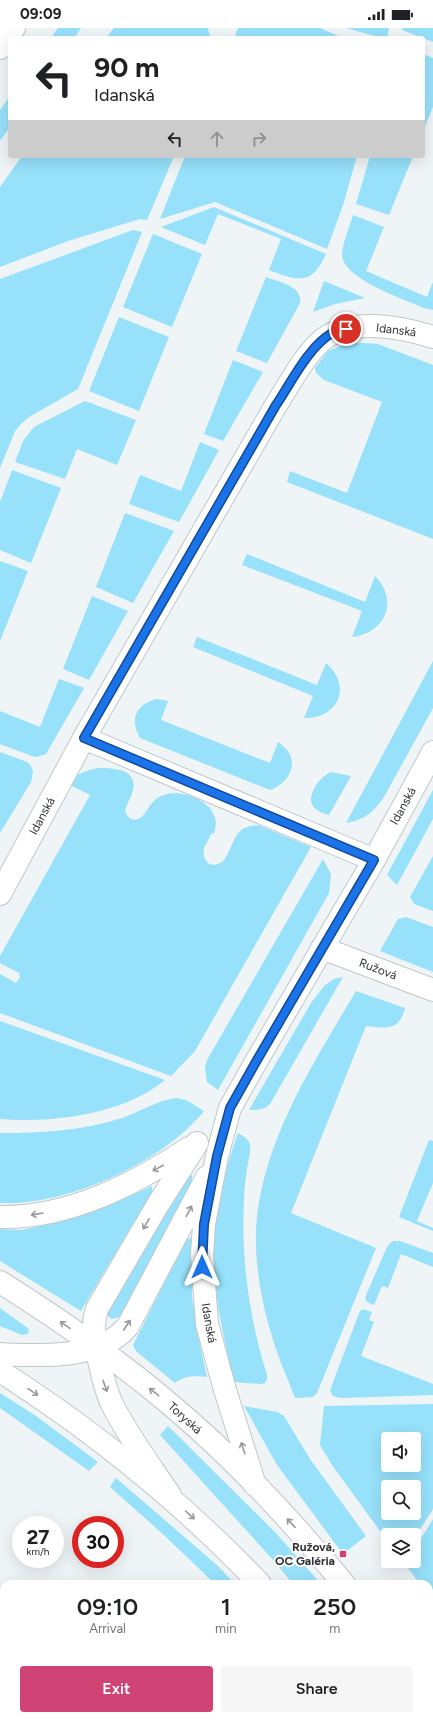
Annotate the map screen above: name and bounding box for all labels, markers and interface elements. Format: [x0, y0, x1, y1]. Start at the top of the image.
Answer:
text: 09:09 [20, 5, 61, 23]
text: 90 m [94, 50, 159, 84]
icon: left [28, 52, 80, 104]
text: Idanská [94, 84, 155, 106]
icon: left [164, 128, 186, 150]
icon: ahead [206, 128, 228, 150]
icon: right [248, 128, 270, 150]
pin [329, 312, 363, 346]
icon: arrive [335, 318, 357, 340]
street label: Idanská [375, 321, 417, 339]
street label: Idanská [387, 785, 419, 827]
street label: Idanská [26, 795, 58, 837]
street label: Ružová [357, 955, 399, 983]
one-way arrow [152, 1165, 164, 1173]
one-way arrow [186, 1205, 193, 1217]
one-way arrow [31, 1210, 44, 1218]
one-way arrow [142, 1218, 150, 1230]
position arrow [181, 1246, 223, 1288]
street label: Idanská [199, 1302, 219, 1344]
one-way arrow [124, 1319, 132, 1331]
one-way arrow [59, 1321, 70, 1329]
one-way arrow [102, 1379, 109, 1392]
one-way arrow [27, 1388, 38, 1396]
one-way arrow [149, 1388, 160, 1396]
street label: Toryská [165, 1399, 205, 1437]
map controls [381, 1432, 421, 1568]
button: sound [381, 1432, 421, 1472]
one-way arrow [239, 1441, 246, 1454]
button: search [381, 1480, 421, 1520]
one-way arrow [185, 1510, 195, 1520]
speed limit sign: 30 [72, 1516, 124, 1568]
one-way arrow [287, 1518, 296, 1528]
text: 27 [27, 1525, 49, 1549]
button: layers [381, 1528, 421, 1568]
place label: Ružová, OC Galéria [275, 1540, 335, 1568]
text: km/h [27, 1545, 49, 1558]
marker: Ružová, OC Galéria [338, 1549, 348, 1559]
text: 09:10 [77, 1592, 138, 1621]
text: 1 [221, 1592, 231, 1621]
text: 250 [313, 1592, 356, 1621]
text: Arrival [89, 1621, 126, 1636]
text: min [215, 1621, 236, 1636]
text: m [329, 1621, 340, 1636]
button: Exit [20, 1666, 213, 1712]
button: Share [221, 1666, 413, 1712]

